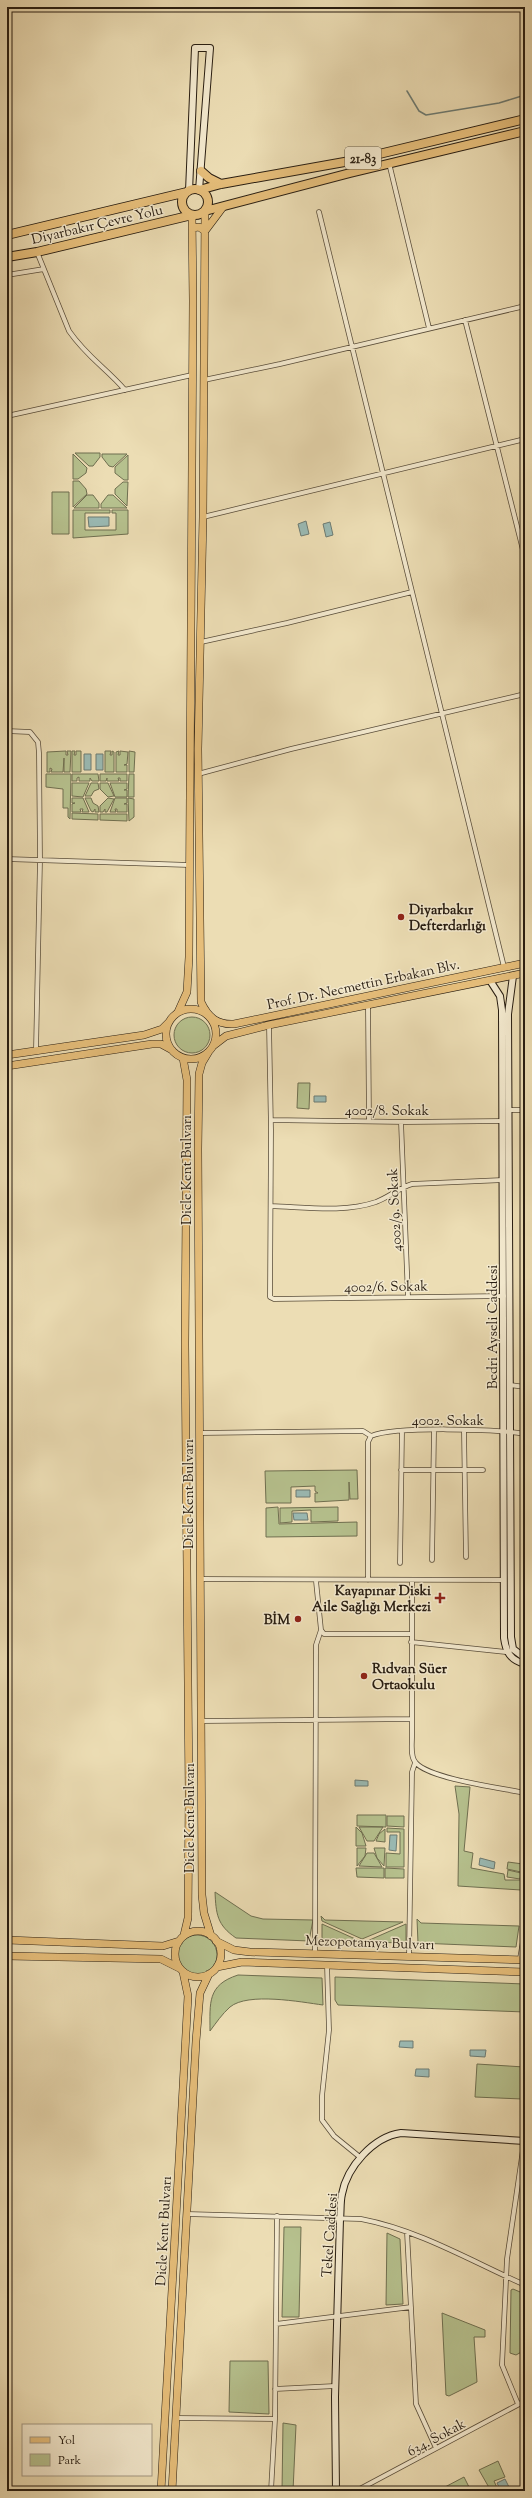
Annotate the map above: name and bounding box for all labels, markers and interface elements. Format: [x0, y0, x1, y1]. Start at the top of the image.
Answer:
road number: 21-83 [345, 147, 381, 169]
street label: Diyarbakır Çevre Yolu [30, 201, 165, 251]
place label: Diyarbakır Defterdarlığı [409, 901, 486, 937]
marker: Diyarbakır Defterdarlığı [396, 912, 406, 922]
street label: Prof. Dr. Necmettin Erbakan Blv. [265, 956, 462, 1016]
street label: 4002/8. Sokak [345, 1102, 430, 1122]
street label: Dicle Kent Bulvarı [178, 1115, 198, 1225]
street label: 4002/9. Sokak [384, 1167, 408, 1252]
street label: Bedri Ayseli Caddesi [484, 1265, 504, 1389]
street label: 4002/6. Sokak [344, 1277, 428, 1299]
street label: 4002. Sokak [412, 1412, 485, 1432]
street label: Dicle Kent Bulvarı [180, 1439, 200, 1549]
place label: Kayapınar Diski Aile Sağlığı Merkezi [312, 1582, 431, 1618]
marker: Kayapınar Diski Aile Sağlığı Merkezi [434, 1592, 446, 1604]
place label: BİM [264, 1611, 290, 1631]
marker: BİM [293, 1614, 303, 1624]
place label: Rıdvan Süer Ortaokulu [372, 1660, 448, 1696]
marker: Rıdvan Süer Ortaokulu [359, 1671, 369, 1681]
street label: Dicle Kent Bulvarı [181, 1763, 201, 1873]
street label: Mezopotamya Bulvarı [305, 1932, 435, 1956]
street label: Dicle Kent Bulvarı [152, 2176, 178, 2287]
street label: Tekel Caddesi [318, 2192, 344, 2278]
street label: 634. Sokak [404, 2415, 470, 2463]
legend [22, 2424, 152, 2476]
text: Yol [58, 2432, 76, 2450]
text: Park [58, 2452, 81, 2470]

